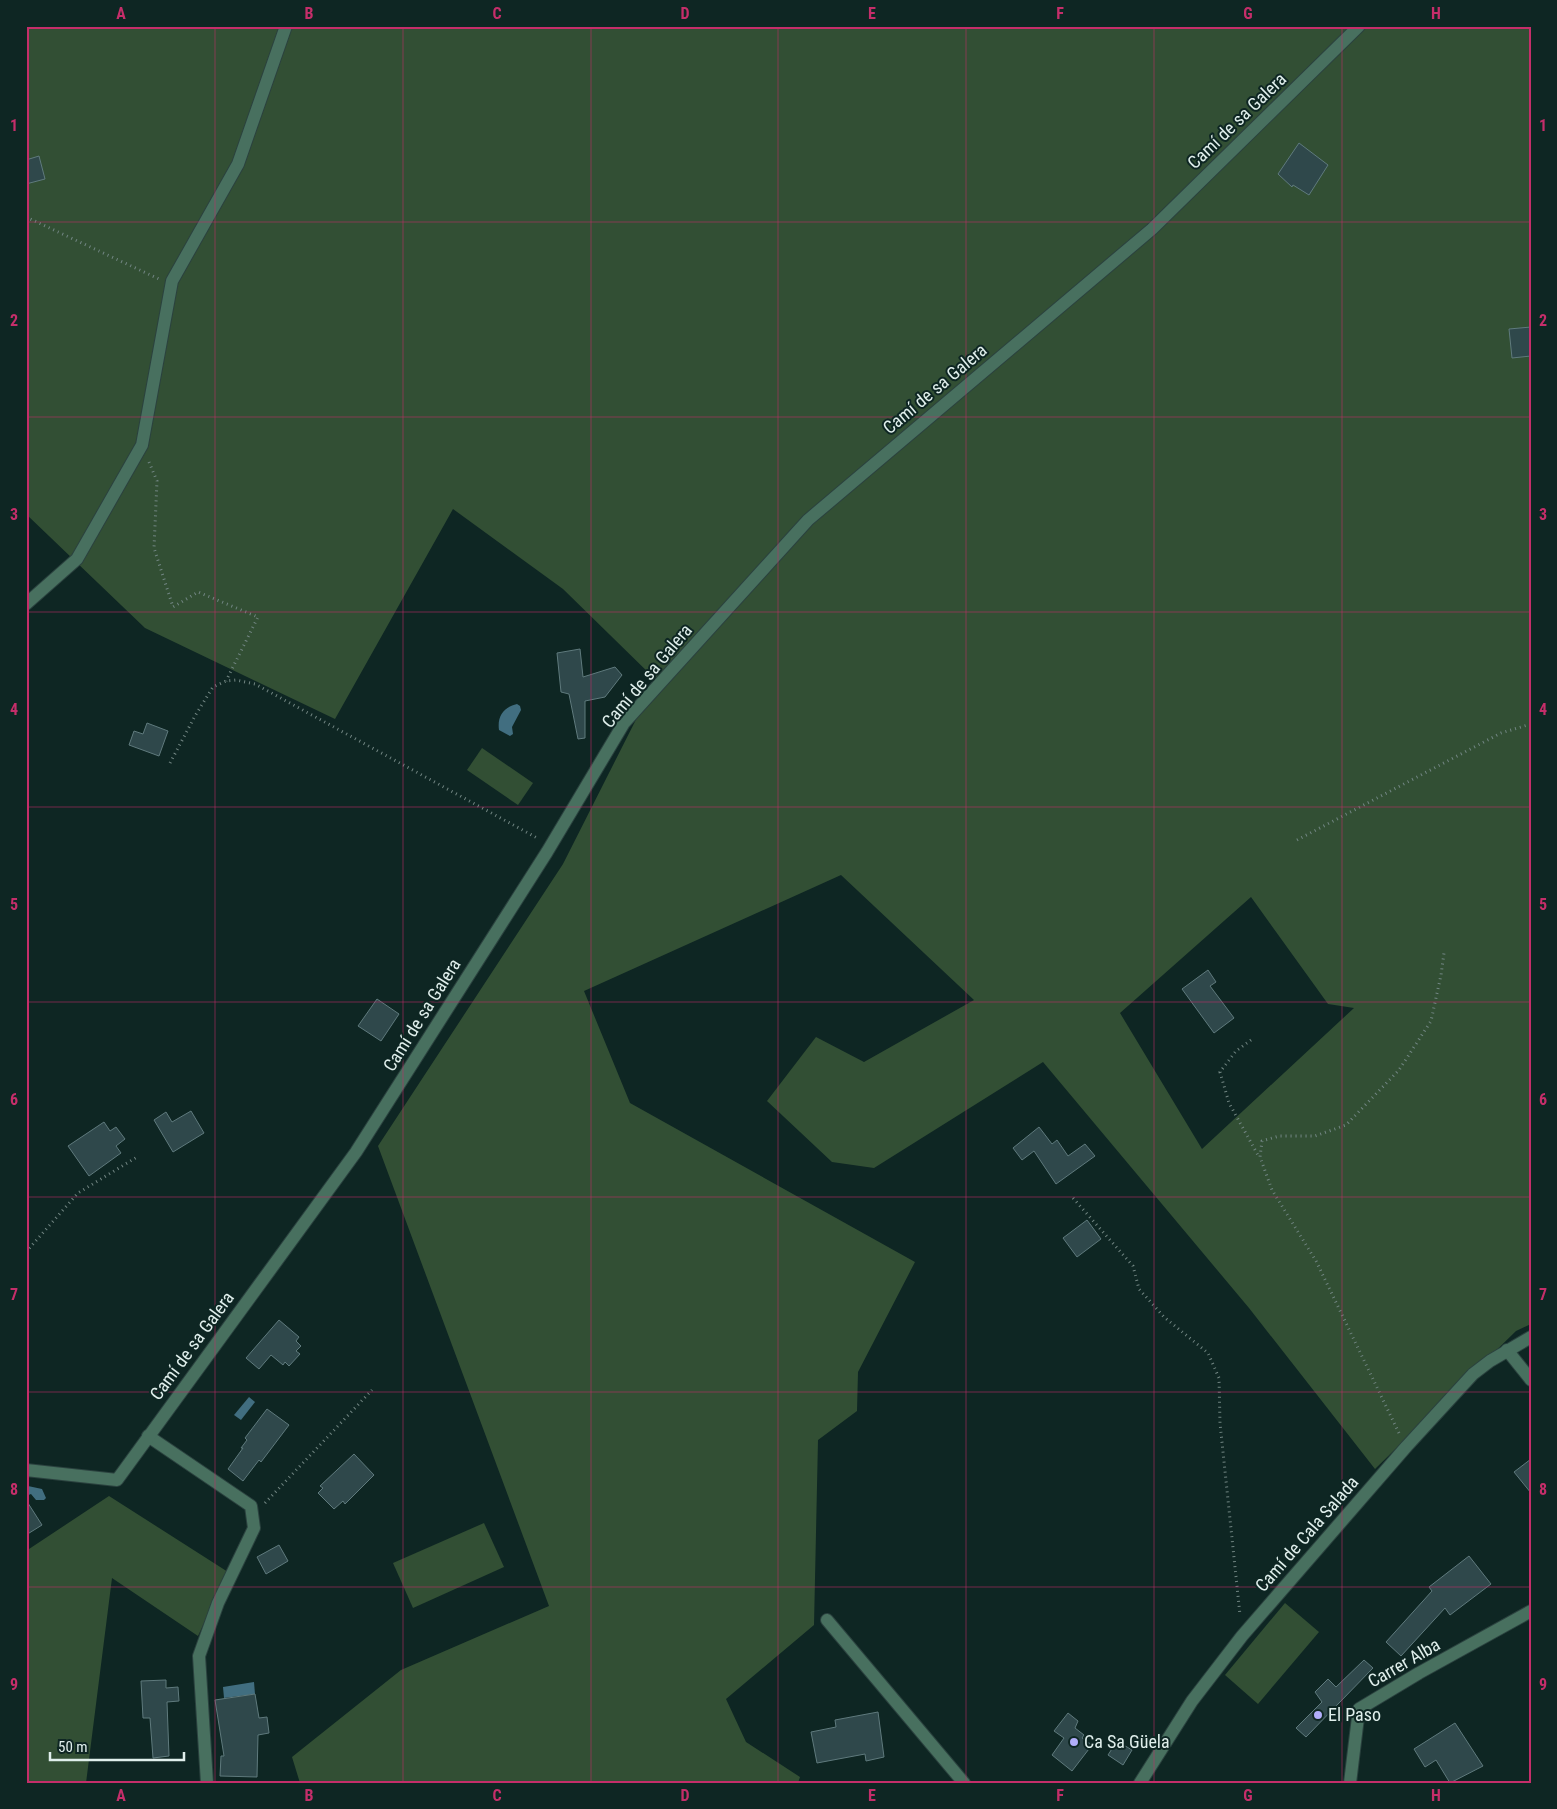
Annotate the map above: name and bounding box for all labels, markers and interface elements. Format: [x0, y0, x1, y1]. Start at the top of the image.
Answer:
text: A [116, 4, 126, 23]
text: B [305, 4, 314, 23]
text: C [492, 4, 502, 23]
text: D [680, 4, 690, 23]
text: E [868, 4, 876, 23]
text: F [1056, 4, 1064, 23]
text: G [1243, 4, 1253, 23]
text: H [1431, 4, 1441, 23]
street label: Camí de sa Galera [1183, 68, 1290, 173]
text: 1 [10, 116, 18, 135]
text: 1 [1539, 116, 1547, 135]
text: 2 [10, 311, 18, 330]
text: 2 [1539, 311, 1547, 330]
street label: Camí de sa Galera [879, 339, 991, 438]
text: 3 [10, 505, 18, 524]
text: 3 [1539, 505, 1547, 524]
street label: Camí de sa Galera [597, 620, 696, 732]
text: 4 [10, 700, 18, 719]
text: 4 [1539, 700, 1547, 719]
text: 5 [10, 895, 18, 914]
text: 5 [1539, 895, 1547, 914]
street label: Camí de sa Galera [379, 955, 465, 1075]
text: 6 [10, 1090, 18, 1109]
text: 6 [1539, 1090, 1547, 1109]
text: 7 [10, 1285, 18, 1304]
text: 7 [1539, 1285, 1547, 1304]
street label: Camí de sa Galera [145, 1287, 238, 1404]
street label: Camí de Cala Salada [1251, 1472, 1363, 1596]
text: 8 [10, 1480, 18, 1499]
text: 8 [1539, 1480, 1547, 1499]
street label: Carrer Alba [1364, 1634, 1444, 1692]
text: 9 [10, 1675, 18, 1694]
text: 9 [1539, 1675, 1547, 1694]
place label: El Paso [1328, 1704, 1381, 1725]
marker: El Paso [1312, 1709, 1324, 1721]
scale bar [50, 1729, 184, 1761]
place label: Ca Sa Güela [1084, 1731, 1170, 1752]
marker: Ca Sa Güela [1068, 1736, 1080, 1748]
text: 50 m [58, 1738, 88, 1756]
text: A [116, 1786, 126, 1805]
text: B [305, 1786, 314, 1805]
text: C [492, 1786, 502, 1805]
text: D [680, 1786, 690, 1805]
text: E [868, 1786, 876, 1805]
text: F [1056, 1786, 1064, 1805]
text: G [1243, 1786, 1253, 1805]
text: H [1431, 1786, 1441, 1805]

